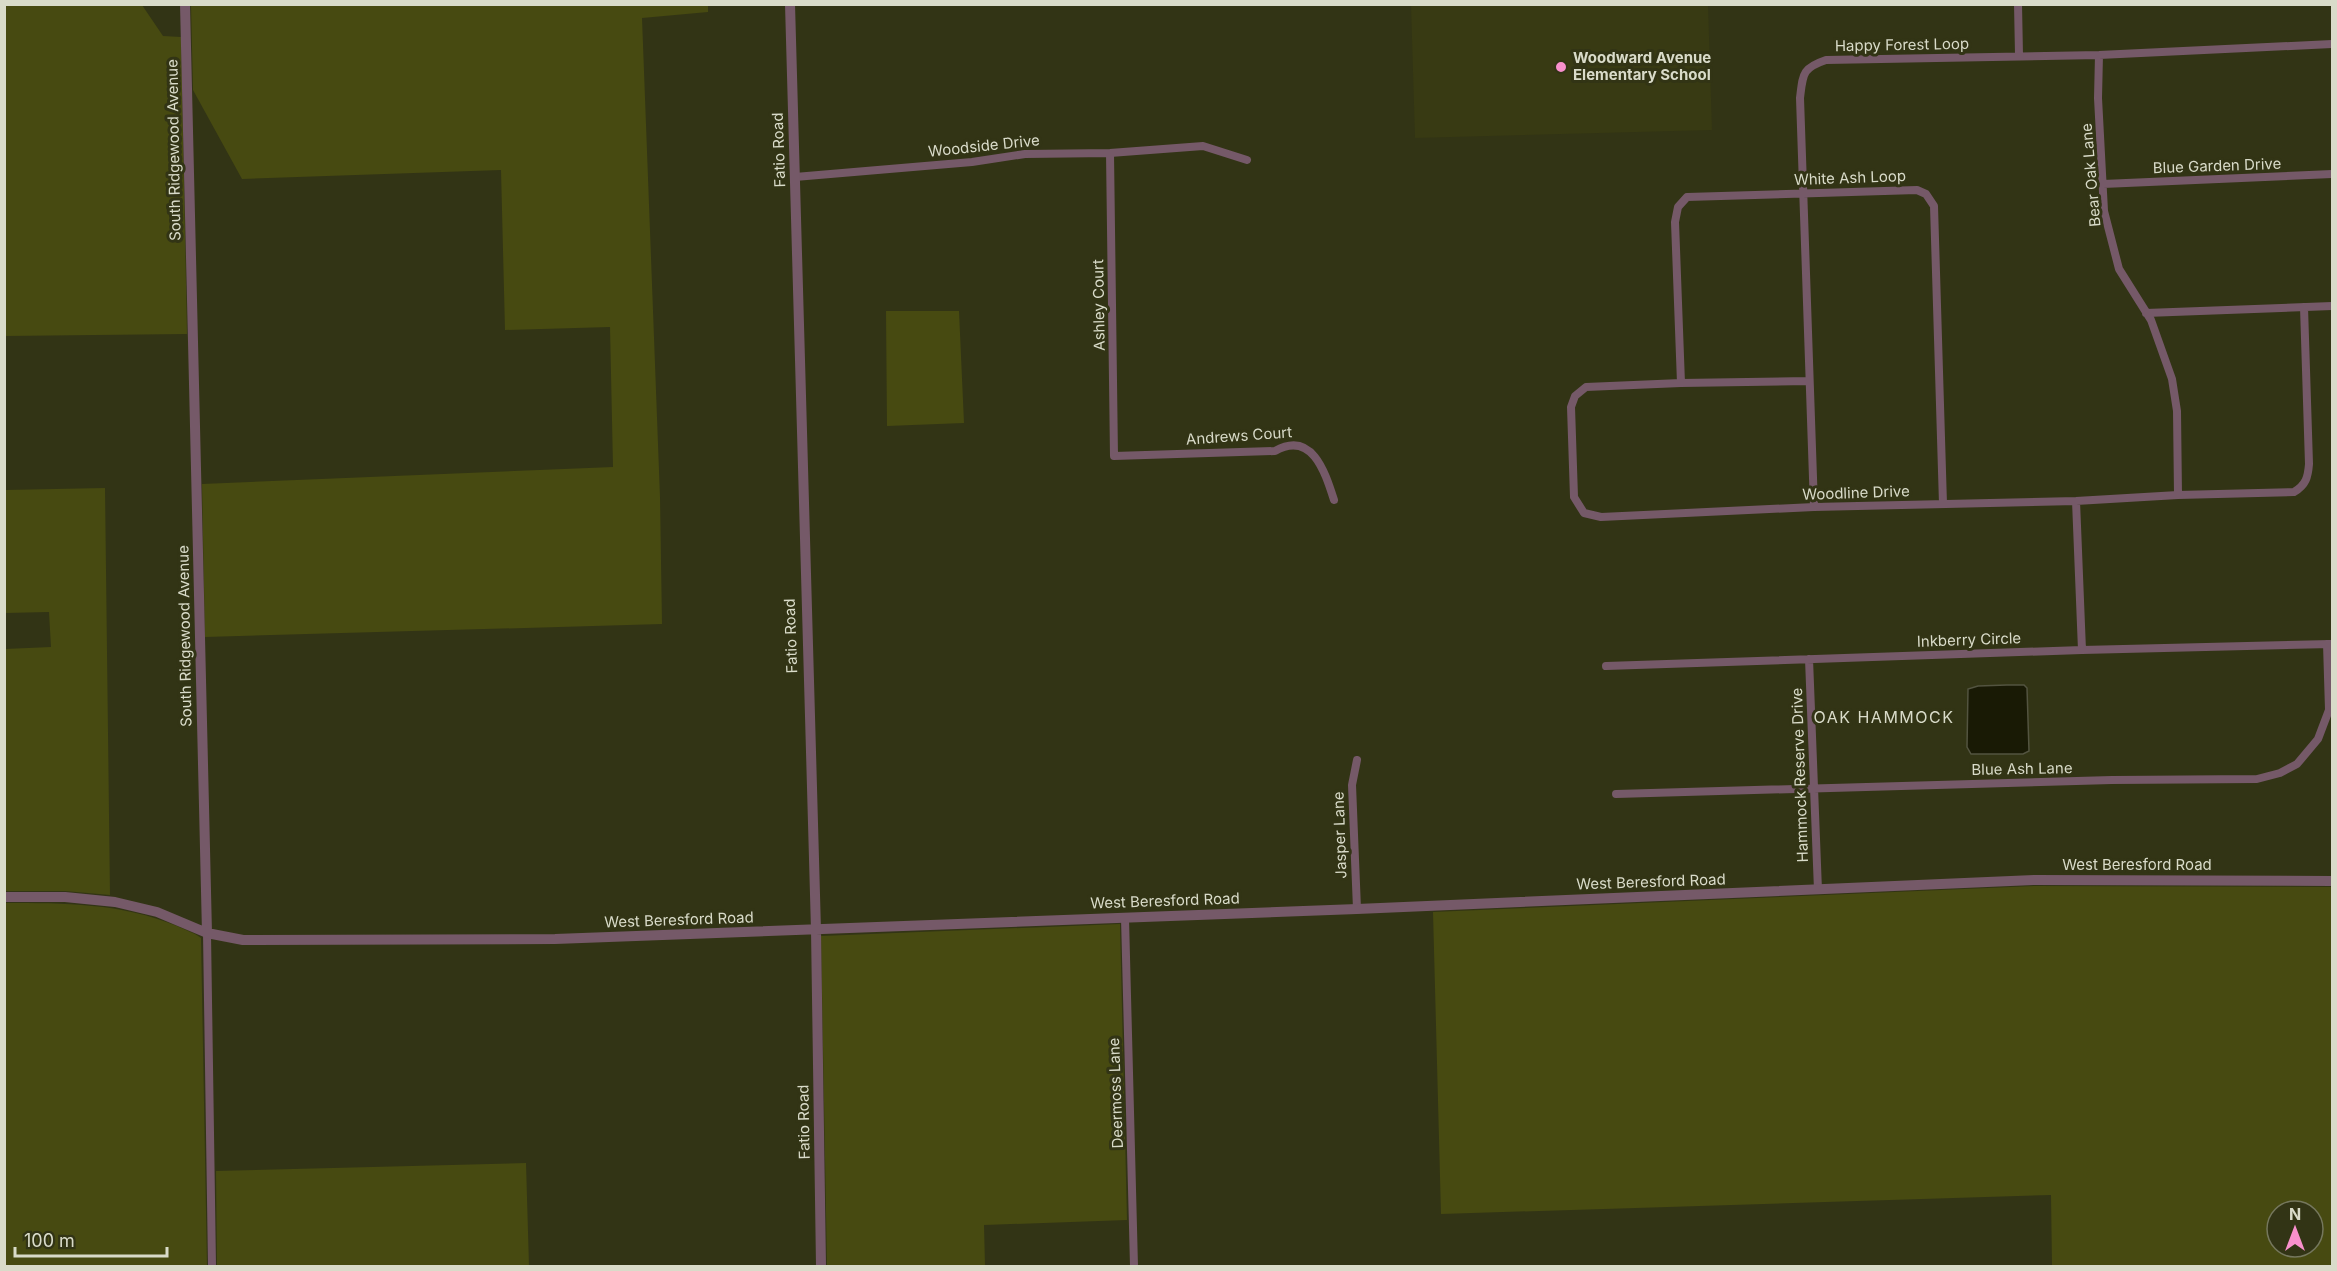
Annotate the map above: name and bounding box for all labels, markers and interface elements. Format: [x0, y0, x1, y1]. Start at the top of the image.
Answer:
street label: Happy Forest Loop [1835, 34, 1969, 55]
place label: Woodward Avenue Elementary School [1573, 48, 1711, 84]
street label: South Ridgewood Avenue [162, 59, 185, 241]
marker: Woodward Avenue Elementary School [1554, 60, 1568, 74]
street label: Fatio Road [768, 112, 789, 188]
street label: Bear Oak Lane [2077, 122, 2104, 228]
street label: Woodside Drive [927, 130, 1041, 161]
street label: Blue Garden Drive [2152, 154, 2282, 177]
street label: White Ash Loop [1794, 166, 1906, 189]
street label: Ashley Court [1088, 259, 1109, 351]
street label: Andrews Court [1185, 422, 1293, 449]
street label: Woodline Drive [1802, 481, 1910, 504]
street label: South Ridgewood Avenue [173, 545, 196, 727]
street label: Fatio Road [780, 598, 801, 674]
street label: Inkberry Circle [1916, 628, 2021, 651]
street label: Hammock Reserve Drive [1787, 687, 1812, 863]
district label: OAK HAMMOCK [1814, 707, 1954, 727]
street label: Blue Ash Lane [1971, 758, 2073, 779]
street label: Jasper Lane [1328, 791, 1351, 879]
street label: West Beresford Road [2062, 855, 2212, 874]
street label: West Beresford Road [1576, 869, 1726, 894]
street label: West Beresford Road [1090, 888, 1240, 913]
street label: West Beresford Road [604, 907, 754, 932]
street label: Deermoss Lane [1104, 1037, 1127, 1149]
street label: Fatio Road [793, 1084, 814, 1160]
north arrow [2265, 1199, 2325, 1259]
text: N [2289, 1204, 2301, 1224]
scale bar [15, 1220, 166, 1258]
text: 100 m [24, 1230, 75, 1251]

